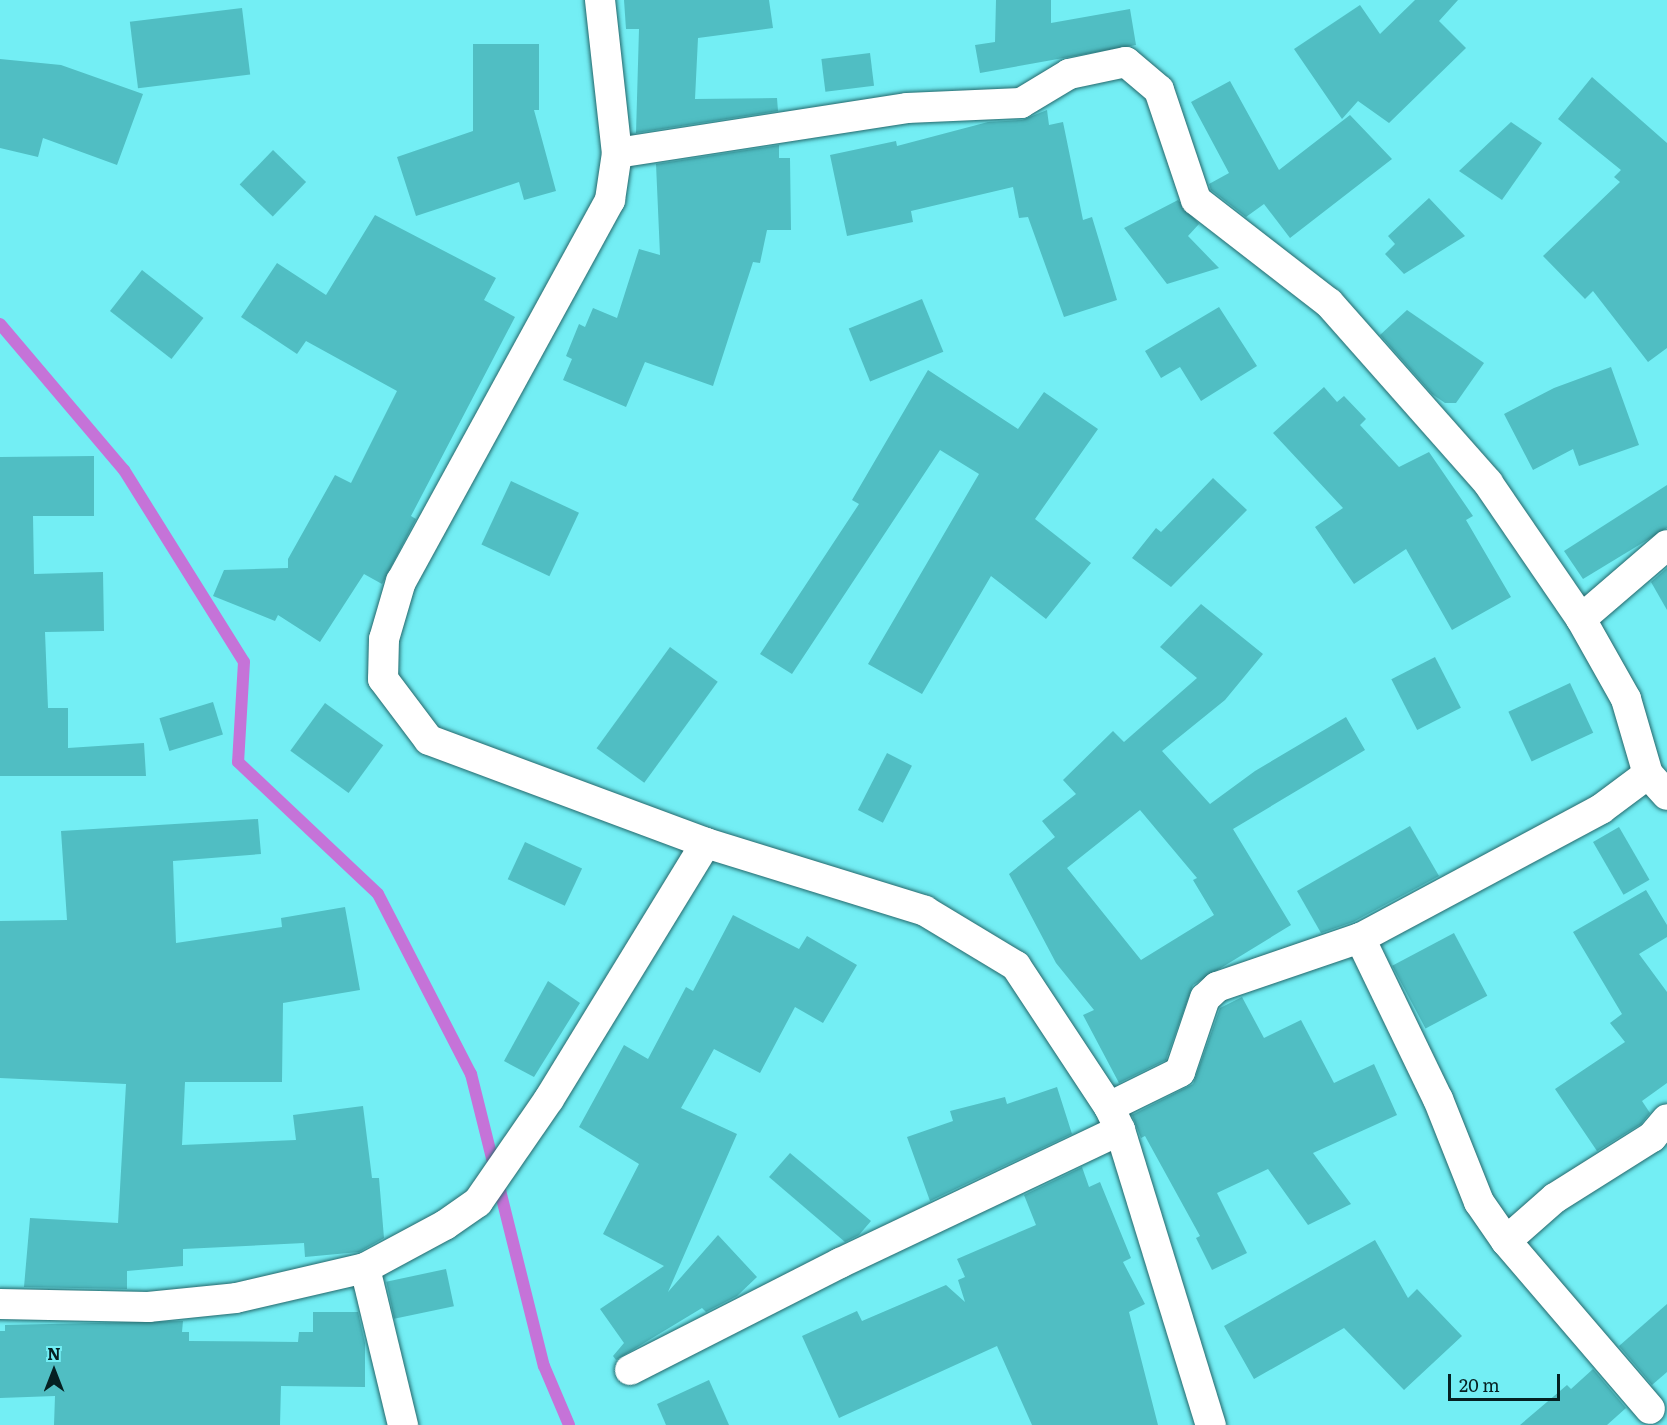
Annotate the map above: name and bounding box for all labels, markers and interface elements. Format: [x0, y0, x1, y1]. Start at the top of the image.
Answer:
north arrow [24, 1341, 84, 1401]
text: N [47, 1341, 61, 1365]
scale bar [1451, 1362, 1564, 1400]
text: 20 m [1459, 1371, 1500, 1398]

